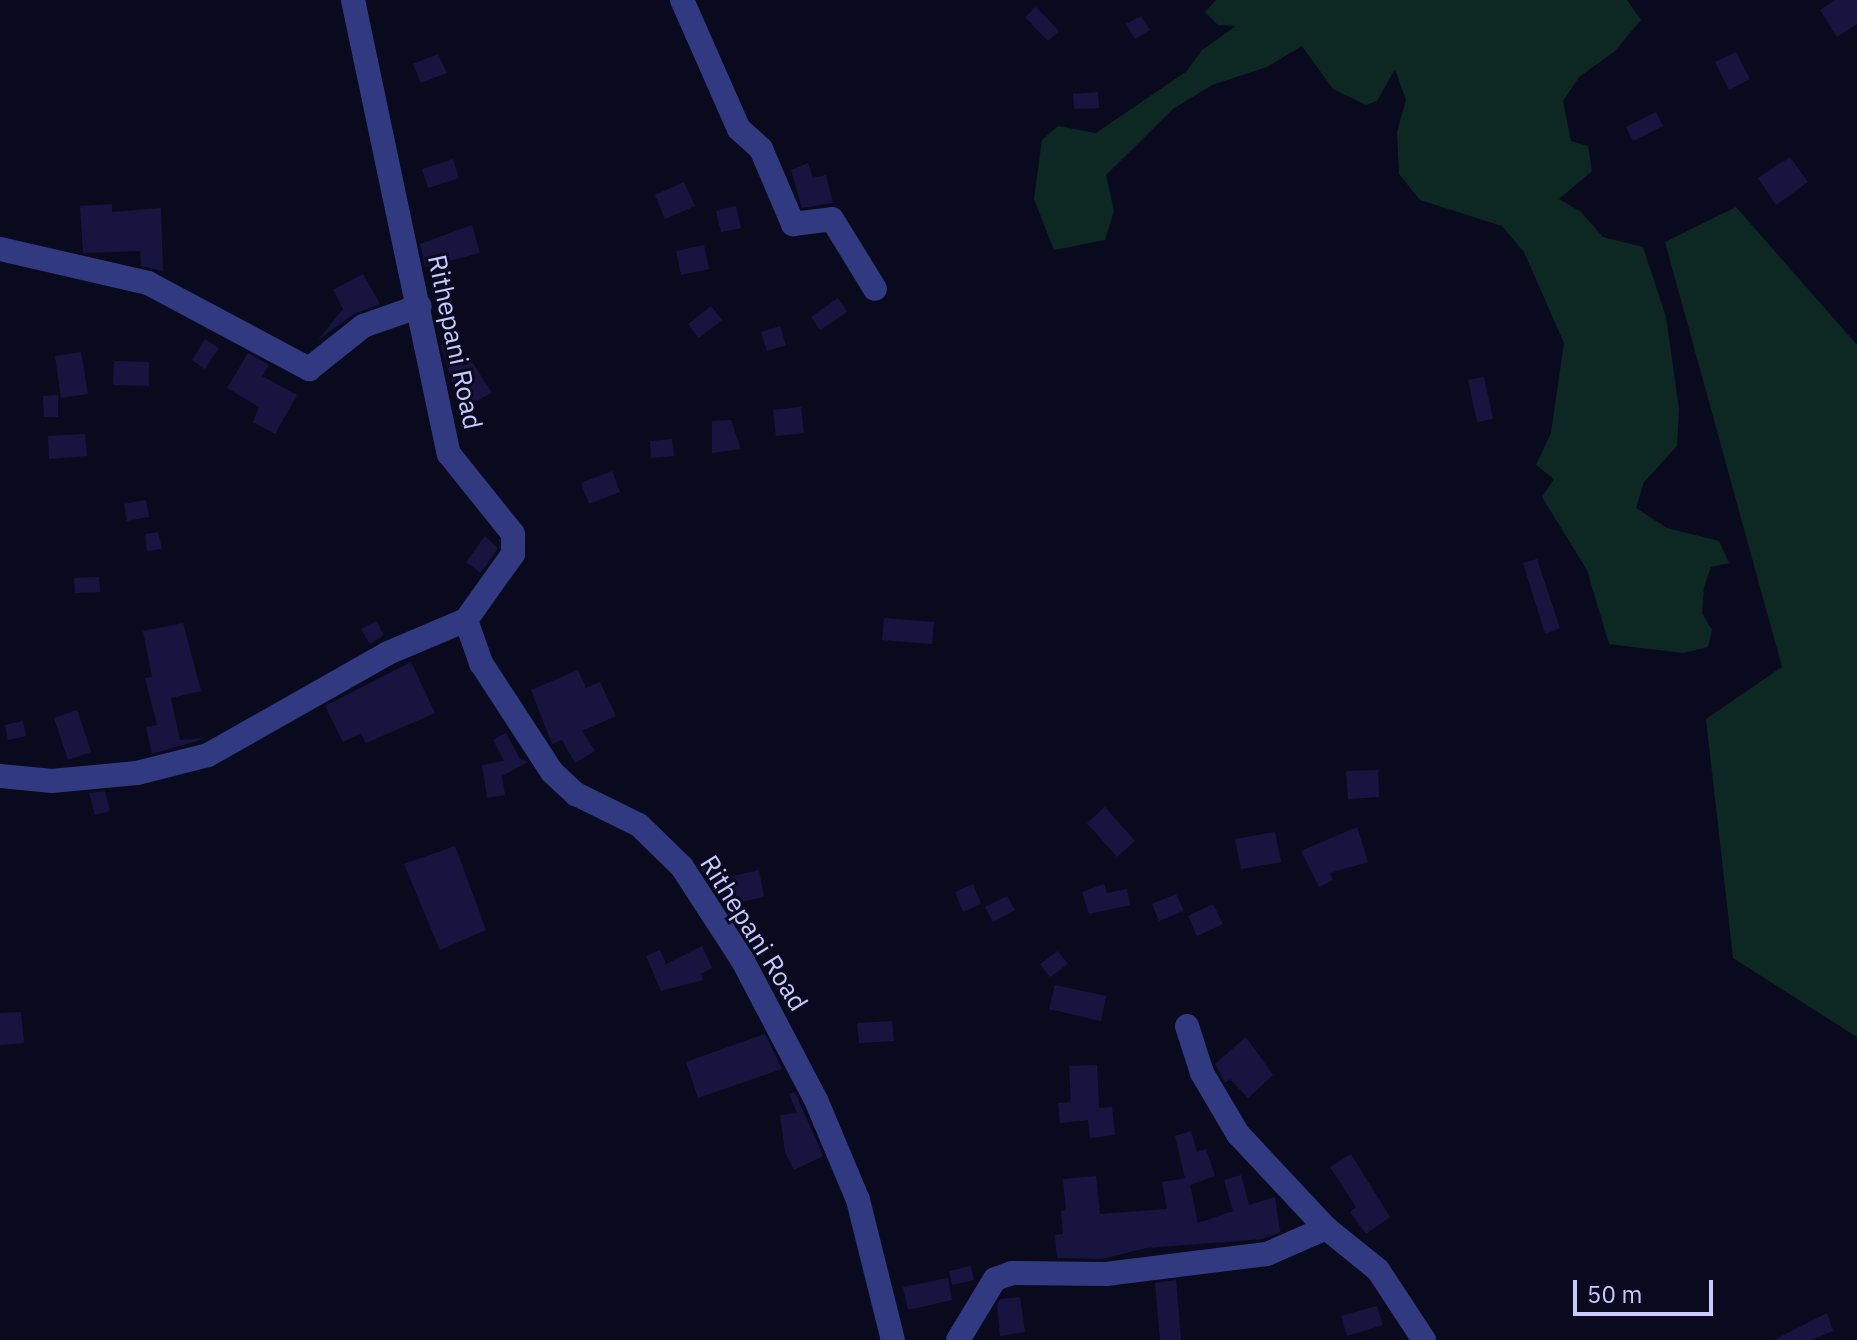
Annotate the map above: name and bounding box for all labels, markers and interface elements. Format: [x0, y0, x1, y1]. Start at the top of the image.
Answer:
street label: Rithepani Road [421, 252, 489, 432]
street label: Rithepani Road [694, 849, 814, 1017]
scale bar [1577, 1264, 1717, 1314]
text: 50 m [1587, 1278, 1642, 1310]

